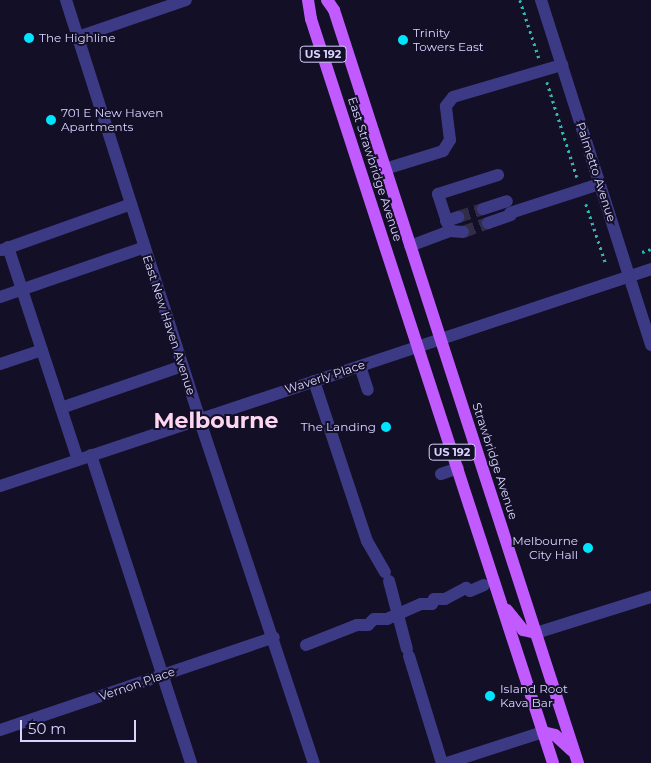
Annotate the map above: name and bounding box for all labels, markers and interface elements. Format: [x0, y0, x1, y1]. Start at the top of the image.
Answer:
place label: Trinity Towers East [413, 26, 484, 54]
place label: The Highline [39, 31, 116, 45]
marker: The Highline [23, 32, 35, 44]
marker: Trinity Towers East [397, 34, 409, 46]
road number: US 192 [299, 46, 347, 62]
street label: East Strawbridge Avenue [345, 95, 405, 243]
place label: 701 E New Haven Apartments [61, 106, 163, 134]
marker: 701 E New Haven Apartments [45, 114, 57, 126]
street label: Palmetto Avenue [573, 120, 619, 224]
street label: East New Haven Avenue [140, 253, 198, 397]
street label: Waverly Place [283, 357, 367, 397]
street label: Strawbridge Avenue [469, 401, 521, 521]
district label: Melbourne [154, 408, 278, 434]
place label: The Landing [301, 420, 376, 434]
marker: The Landing [380, 421, 392, 433]
road number: US 192 [428, 444, 476, 461]
place label: Melbourne City Hall [512, 534, 578, 562]
marker: Melbourne City Hall [582, 542, 594, 554]
street label: Vernon Place [97, 664, 177, 704]
place label: Island Root Kava Bar [500, 682, 568, 710]
marker: Island Root Kava Bar [484, 690, 496, 702]
scale bar [22, 710, 139, 742]
text: 50 m [28, 719, 66, 738]

